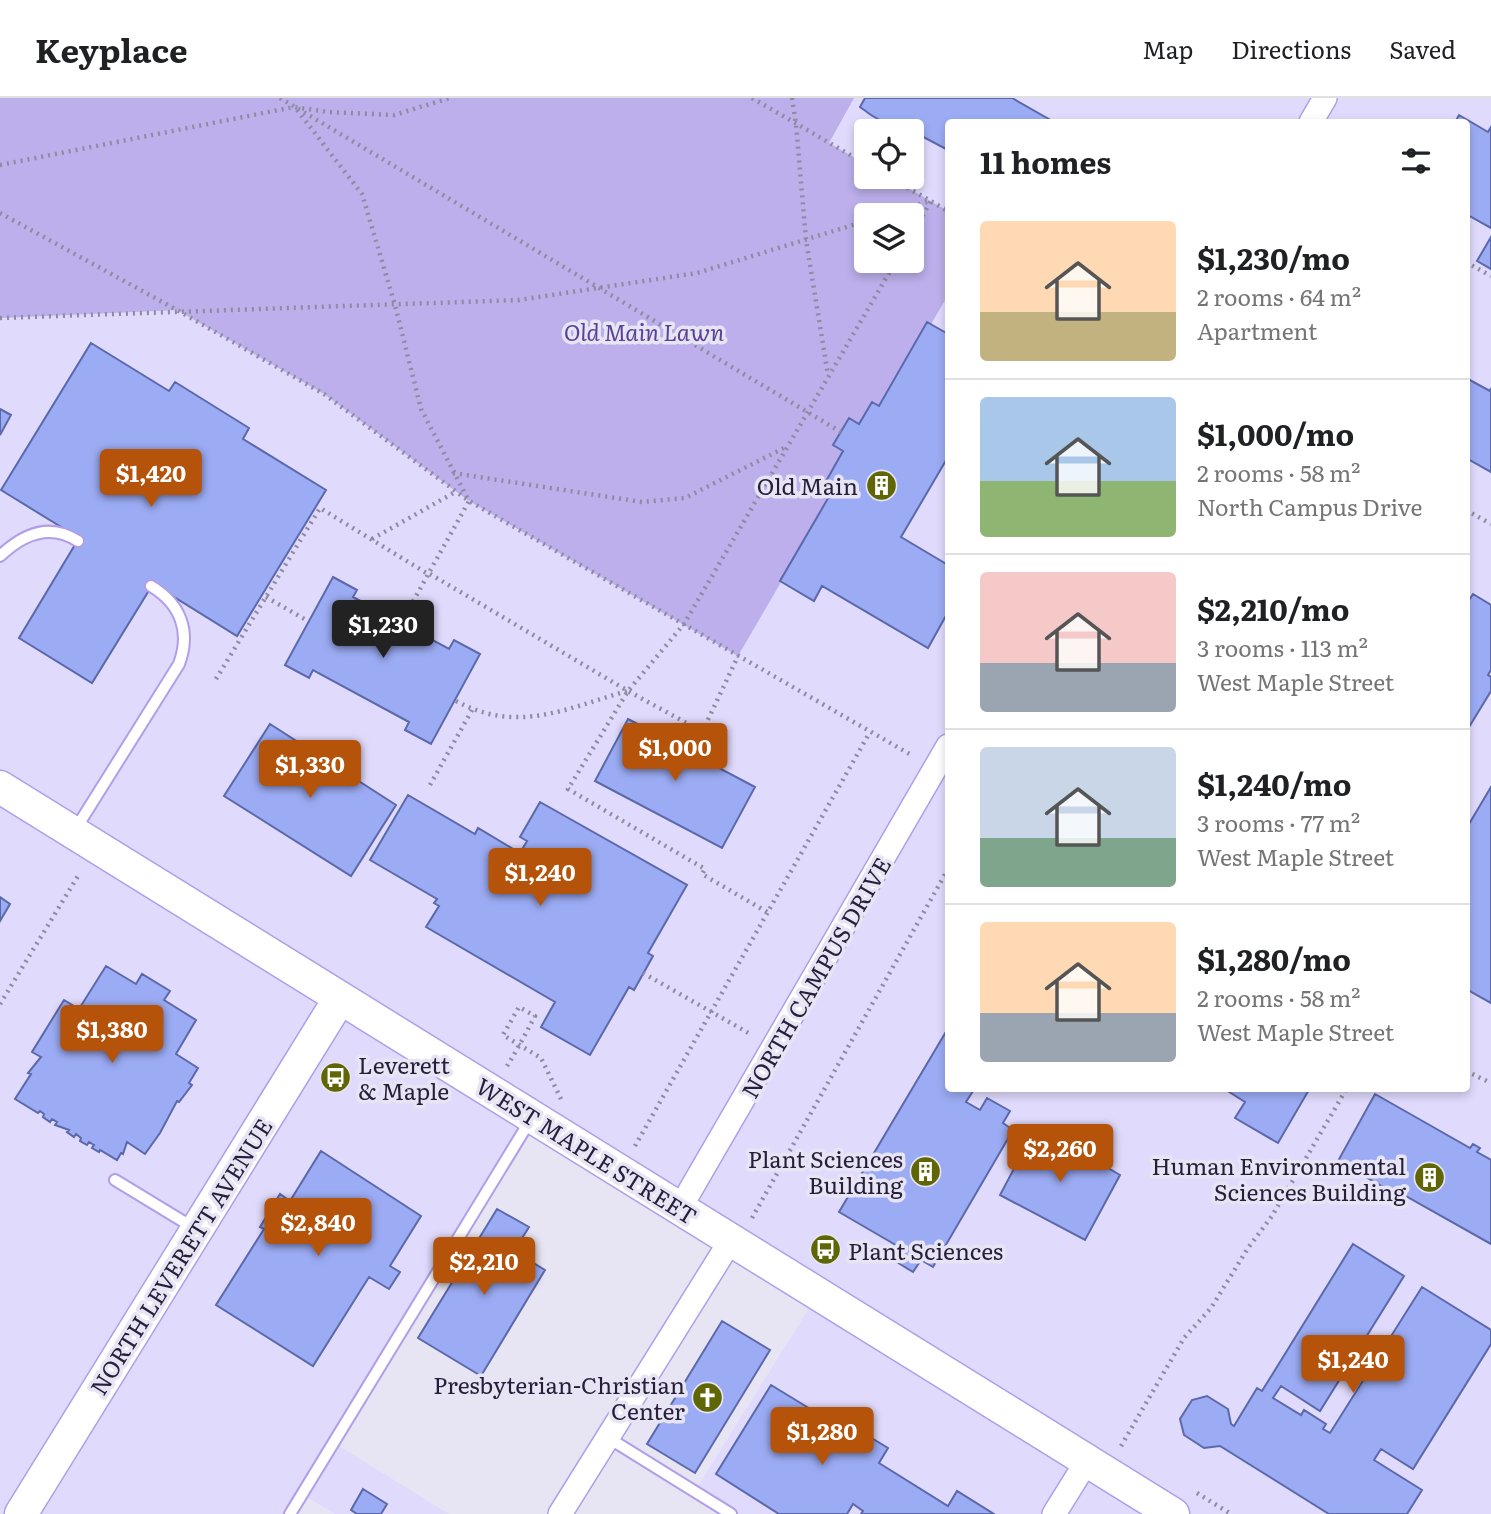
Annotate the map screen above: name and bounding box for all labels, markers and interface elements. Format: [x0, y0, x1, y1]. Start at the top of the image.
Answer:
text: Keyplace [35, 24, 188, 73]
text: Map [1142, 31, 1193, 66]
text: Directions [1231, 31, 1351, 66]
text: Saved [1389, 31, 1456, 66]
map controls [854, 119, 924, 273]
button: locate [854, 119, 924, 189]
text: 11 homes [980, 139, 1111, 183]
icon: filters [1397, 142, 1435, 180]
button: layers [854, 203, 924, 273]
text: $1,230/mo [1197, 235, 1350, 279]
icon: home [1036, 249, 1120, 333]
text: 2 rooms · 64 m² [1197, 279, 1361, 313]
text: Apartment [1197, 313, 1317, 347]
park label: Old Main Lawn [564, 314, 724, 348]
text: $1,000/mo [1197, 411, 1354, 455]
icon: home [1036, 425, 1120, 509]
pin: $1,420 [94, 450, 208, 509]
text: $1,420 [116, 455, 186, 489]
text: 2 rooms · 58 m² [1197, 455, 1360, 489]
place label: Old Main [757, 468, 858, 502]
building icon: Old Main [864, 468, 898, 502]
text: North Campus Drive [1197, 489, 1422, 523]
text: $2,210/mo [1197, 586, 1349, 630]
icon: home [1036, 600, 1120, 684]
pin: $1,230 [326, 601, 440, 660]
text: $1,230 [348, 606, 418, 640]
text: 3 rooms · 113 m² [1197, 630, 1368, 664]
text: West Maple Street [1197, 664, 1394, 698]
pin: $1,000 [618, 724, 732, 783]
text: $1,000 [638, 729, 712, 763]
pin: $1,330 [253, 740, 367, 800]
text: $1,330 [275, 746, 345, 780]
text: $1,240/mo [1197, 761, 1351, 805]
icon: home [1036, 775, 1120, 859]
text: 3 rooms · 77 m² [1197, 805, 1360, 839]
text: West Maple Street [1197, 839, 1394, 873]
pin: $1,240 [483, 848, 597, 908]
street label: NORTH CAMPUS DRIVE [732, 850, 898, 1104]
text: $1,240 [504, 854, 576, 888]
text: $1,280/mo [1197, 936, 1351, 980]
icon: home [1036, 950, 1120, 1034]
text: 2 rooms · 58 m² [1197, 980, 1360, 1014]
pin: $1,380 [55, 1006, 169, 1065]
text: $1,380 [76, 1011, 148, 1045]
text: West Maple Street [1197, 1014, 1394, 1048]
place label: Leverett & Maple [358, 1047, 451, 1107]
bus stop icon: Leverett & Maple [318, 1060, 352, 1094]
street label: WEST MAPLE STREET [470, 1068, 704, 1232]
street label: NORTH LEVERETT AVENUE [81, 1111, 279, 1401]
pin: $2,260 [1003, 1124, 1117, 1184]
text: $2,260 [1023, 1130, 1097, 1164]
place label: Plant Sciences Building [748, 1141, 903, 1201]
place label: Human Environmental Sciences Building [1152, 1148, 1406, 1208]
building icon: Plant Sciences Building [909, 1154, 943, 1188]
building icon: Human Environmental Sciences Building [1412, 1161, 1446, 1195]
pin: $2,840 [261, 1198, 375, 1258]
text: $2,840 [280, 1204, 356, 1238]
bus stop icon: Plant Sciences [808, 1233, 842, 1267]
place label: Plant Sciences [848, 1233, 1003, 1267]
pin: $2,210 [427, 1238, 541, 1297]
text: $2,210 [449, 1243, 519, 1277]
pin: $1,240 [1296, 1336, 1410, 1395]
text: $1,240 [1317, 1341, 1389, 1375]
place label: Presbyterian-Christian Center [433, 1367, 685, 1427]
church icon: Presbyterian-Christian Center [691, 1380, 725, 1414]
pin: $1,280 [765, 1408, 879, 1467]
text: $1,280 [787, 1413, 857, 1447]

